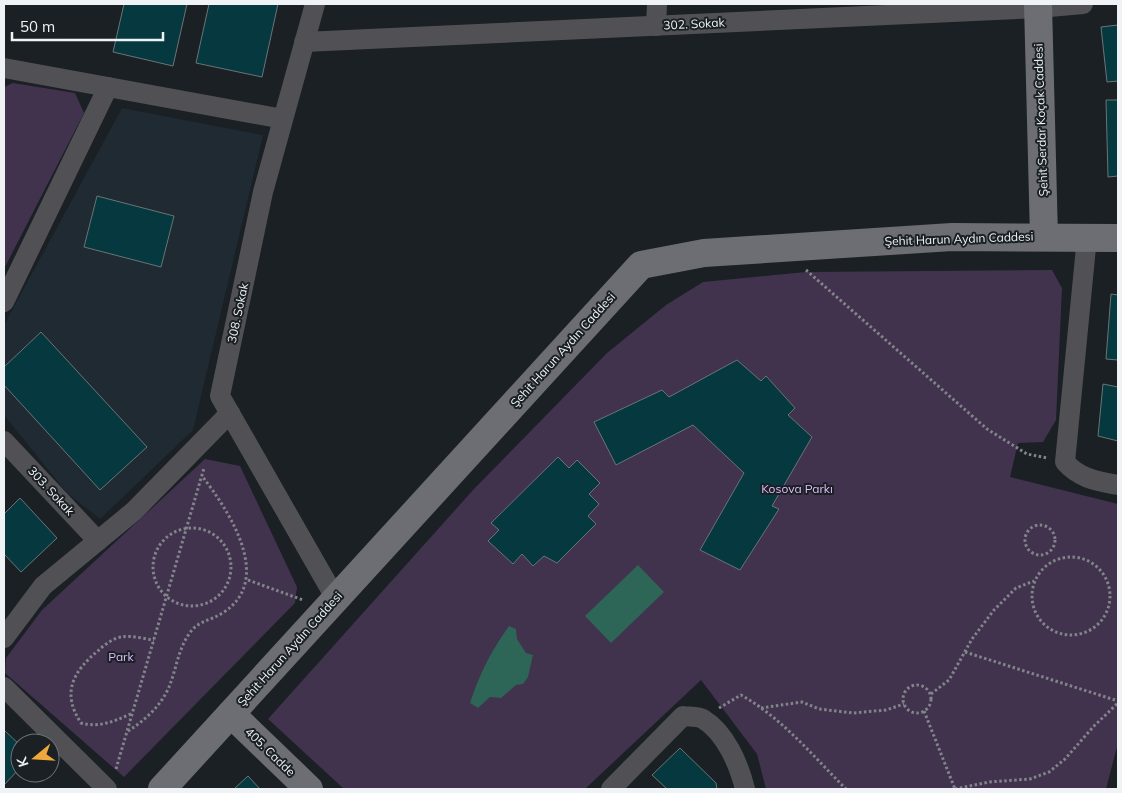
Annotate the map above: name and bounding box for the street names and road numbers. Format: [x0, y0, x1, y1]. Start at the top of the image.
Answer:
street label: 302. Sokak [663, 14, 726, 33]
street label: Şehit Serdar Koçak Caddesi [1030, 43, 1051, 197]
street label: Şehit Harun Aydın Caddesi [884, 228, 1034, 249]
street label: 308. Sokak [224, 281, 251, 344]
street label: Şehit Harun Aydın Caddesi [507, 289, 618, 410]
street label: 303. Sokak [25, 463, 78, 519]
street label: Şehit Harun Aydın Caddesi [234, 588, 345, 709]
street label: 405. Cadde [242, 724, 298, 779]

